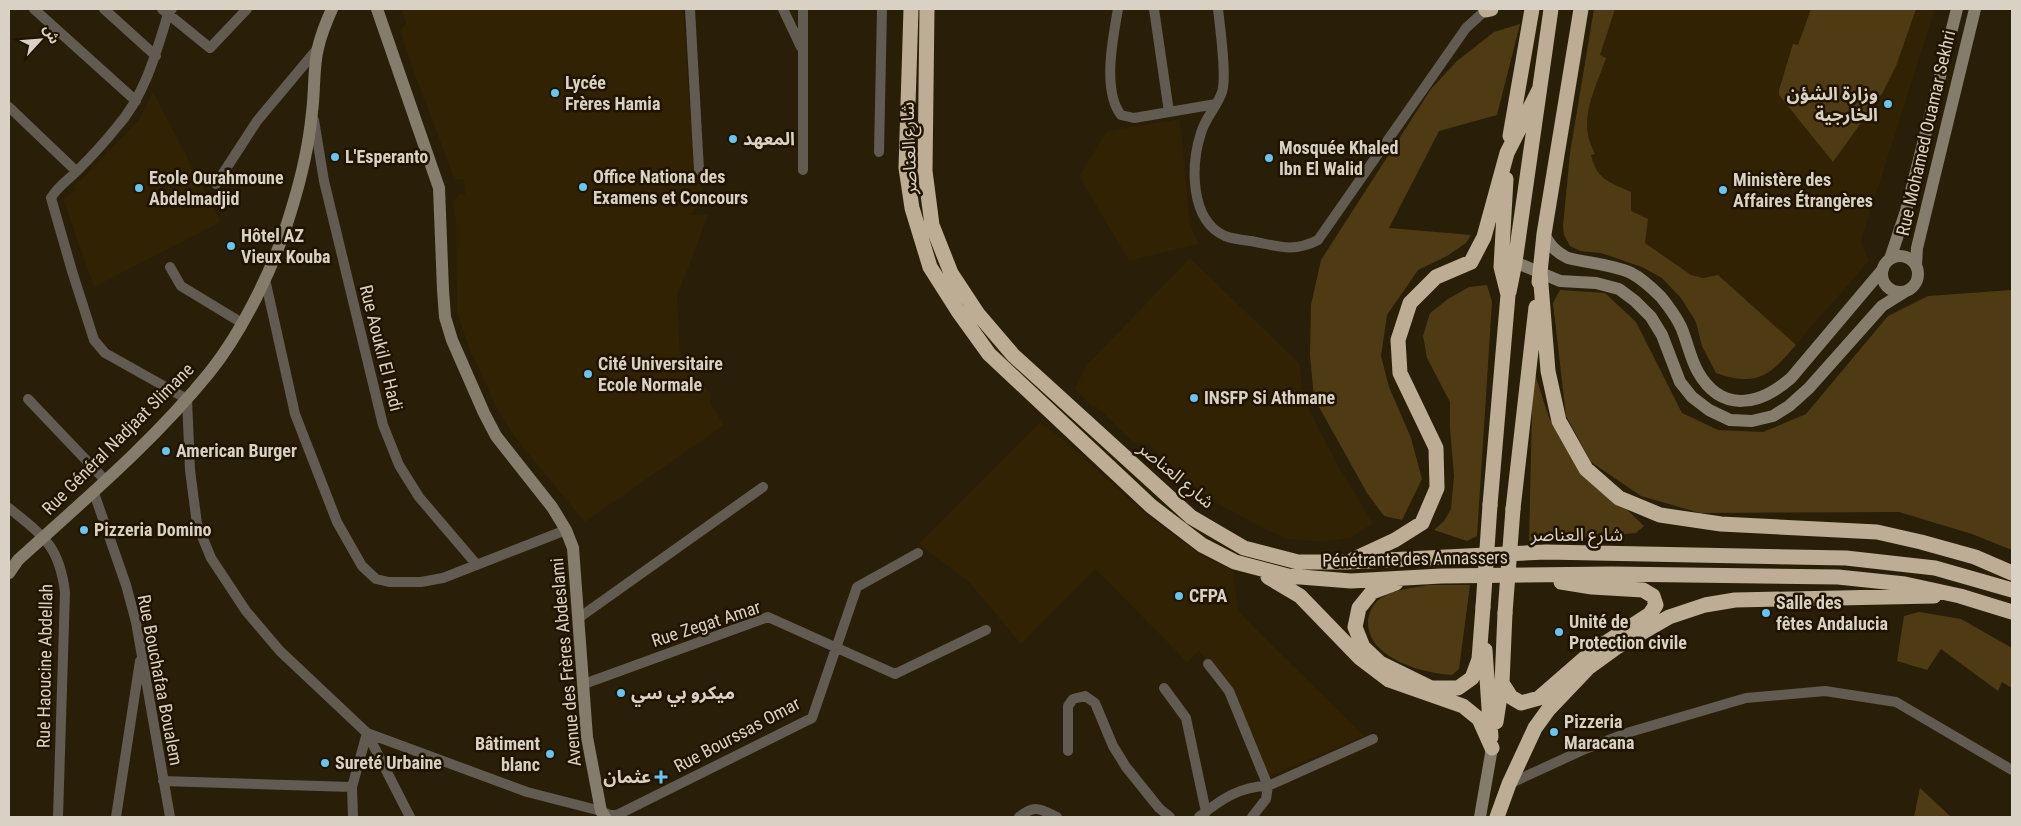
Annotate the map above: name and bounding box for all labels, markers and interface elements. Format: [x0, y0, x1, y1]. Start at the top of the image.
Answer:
north arrow [15, 15, 65, 65]
text: ش [40, 22, 63, 46]
street label: Rue Mohamed Ouamar Sekhri [1892, 28, 1959, 238]
place label: Lycée Frères Hamia [565, 72, 660, 114]
place label: وزارة الشؤن الخارجية [1787, 83, 1878, 126]
marker: Lycée Frères Hamia [549, 87, 561, 99]
marker: وزارة الشؤن الخارجية [1882, 98, 1894, 110]
street label: شارع العناصر [896, 101, 925, 196]
place label: المعهد [743, 128, 795, 149]
marker: المعهد [727, 133, 739, 145]
place label: Mosquée Khaled Ibn El Walid [1279, 137, 1398, 179]
place label: L'Esperanto [345, 146, 428, 167]
marker: L'Esperanto [329, 151, 341, 163]
marker: Mosquée Khaled Ibn El Walid [1263, 152, 1275, 164]
place label: Office Nationa des Examens et Concours [593, 166, 748, 208]
place label: Ecole Ourahmoune Abdelmadjid [149, 167, 284, 209]
place label: Ministère des Affaires Étrangères [1733, 169, 1873, 211]
marker: Office Nationa des Examens et Concours [577, 181, 589, 193]
marker: Ecole Ourahmoune Abdelmadjid [133, 182, 145, 194]
marker: Ministère des Affaires Étrangères [1717, 184, 1729, 196]
place label: Hôtel AZ Vieux Kouba [241, 225, 331, 267]
marker: Hôtel AZ Vieux Kouba [225, 240, 237, 252]
street label: Rue Aoukil El Hadi [356, 283, 407, 413]
place label: Cité Universitaire Ecole Normale [598, 353, 723, 395]
street label: Rue Général Nadjaat Slimane [38, 359, 198, 519]
marker: Cité Universitaire Ecole Normale [582, 368, 594, 380]
place label: INSFP Si Athmane [1204, 387, 1336, 408]
marker: INSFP Si Athmane [1188, 392, 1200, 404]
street label: شارع العناصر [1131, 436, 1218, 515]
place label: American Burger [176, 440, 297, 461]
marker: American Burger [160, 445, 172, 457]
place label: Pizzeria Domino [94, 519, 212, 540]
marker: Pizzeria Domino [78, 524, 90, 536]
street label: شارع العناصر [1530, 524, 1623, 549]
street label: Pénétrante des Annassers [1322, 546, 1508, 571]
street label: Avenue des Frères Abdeslami [546, 557, 585, 767]
street label: Rue Haoucine Abdellah [33, 584, 56, 748]
place label: CFPA [1189, 585, 1228, 606]
marker: CFPA [1173, 590, 1185, 602]
place label: Salle des fêtes Andalucia [1776, 592, 1888, 634]
street label: Rue Bouchafaa Boualem [134, 593, 187, 767]
street label: Rue Zegat Amar [649, 596, 764, 651]
marker: Salle des fêtes Andalucia [1760, 607, 1772, 619]
place label: Unité de Protection civile [1569, 611, 1687, 653]
marker: Unité de Protection civile [1553, 626, 1565, 638]
place label: ميكرو بي سي [631, 682, 735, 707]
marker: ميكرو بي سي [615, 687, 627, 699]
street label: Rue Bourssas Omar [670, 692, 804, 777]
place label: Pizzeria Maracana [1564, 711, 1634, 753]
marker: Pizzeria Maracana [1548, 726, 1560, 738]
place label: Bâtiment blanc [475, 733, 540, 775]
marker: Bâtiment blanc [544, 748, 556, 760]
place label: Sureté Urbaine [335, 752, 442, 773]
marker: Sureté Urbaine [319, 757, 331, 769]
place label: عثمان [603, 766, 651, 787]
marker: عثمان [655, 771, 667, 783]

